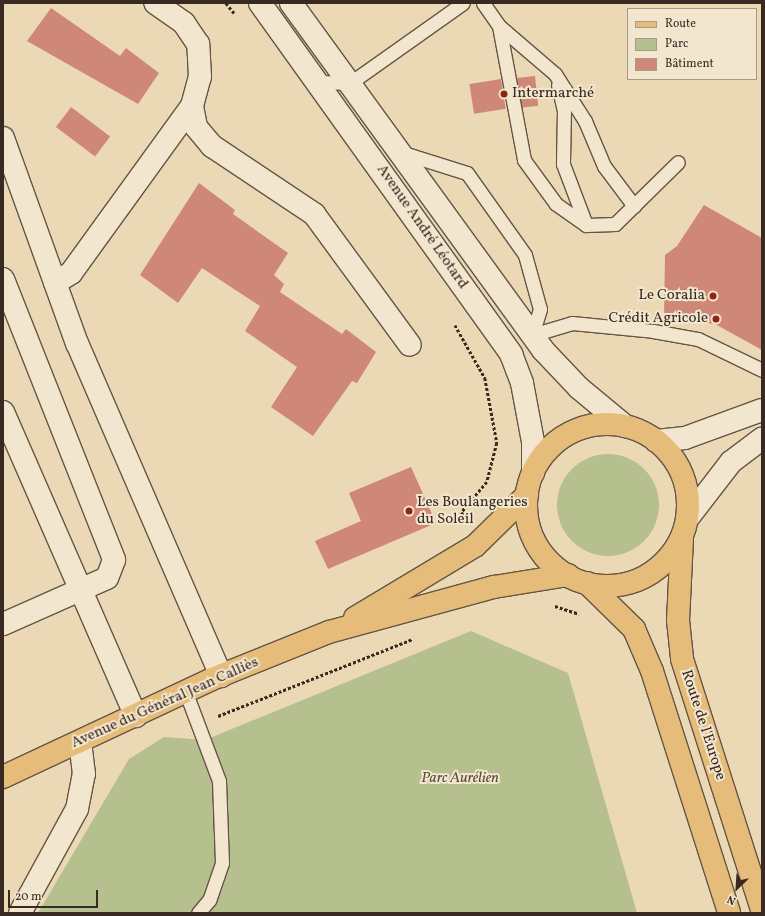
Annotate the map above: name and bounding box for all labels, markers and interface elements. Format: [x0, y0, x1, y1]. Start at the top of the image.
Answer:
legend [627, 8, 757, 80]
text: Route [665, 16, 696, 32]
text: Parc [665, 36, 688, 52]
text: Bâtiment [665, 56, 714, 72]
place label: Intermarché [512, 85, 594, 103]
marker: Intermarché [499, 89, 509, 99]
street label: Avenue André Léotard [372, 161, 472, 293]
place label: Le Coralia [638, 287, 705, 305]
marker: Le Coralia [708, 291, 718, 301]
place label: Crédit Agricole [608, 310, 708, 328]
marker: Crédit Agricole [711, 314, 721, 324]
place label: Les Boulangeries du Soleil [417, 493, 528, 528]
marker: Les Boulangeries du Soleil [404, 506, 414, 516]
street label: Avenue du Général Jean Calliès [69, 653, 261, 753]
street label: Route de l'Europe [677, 668, 729, 782]
park label: Parc Aurélien [421, 770, 499, 788]
north arrow [717, 868, 757, 908]
scale bar [10, 882, 100, 908]
text: 20 m [15, 889, 42, 905]
text: N [725, 891, 739, 908]

